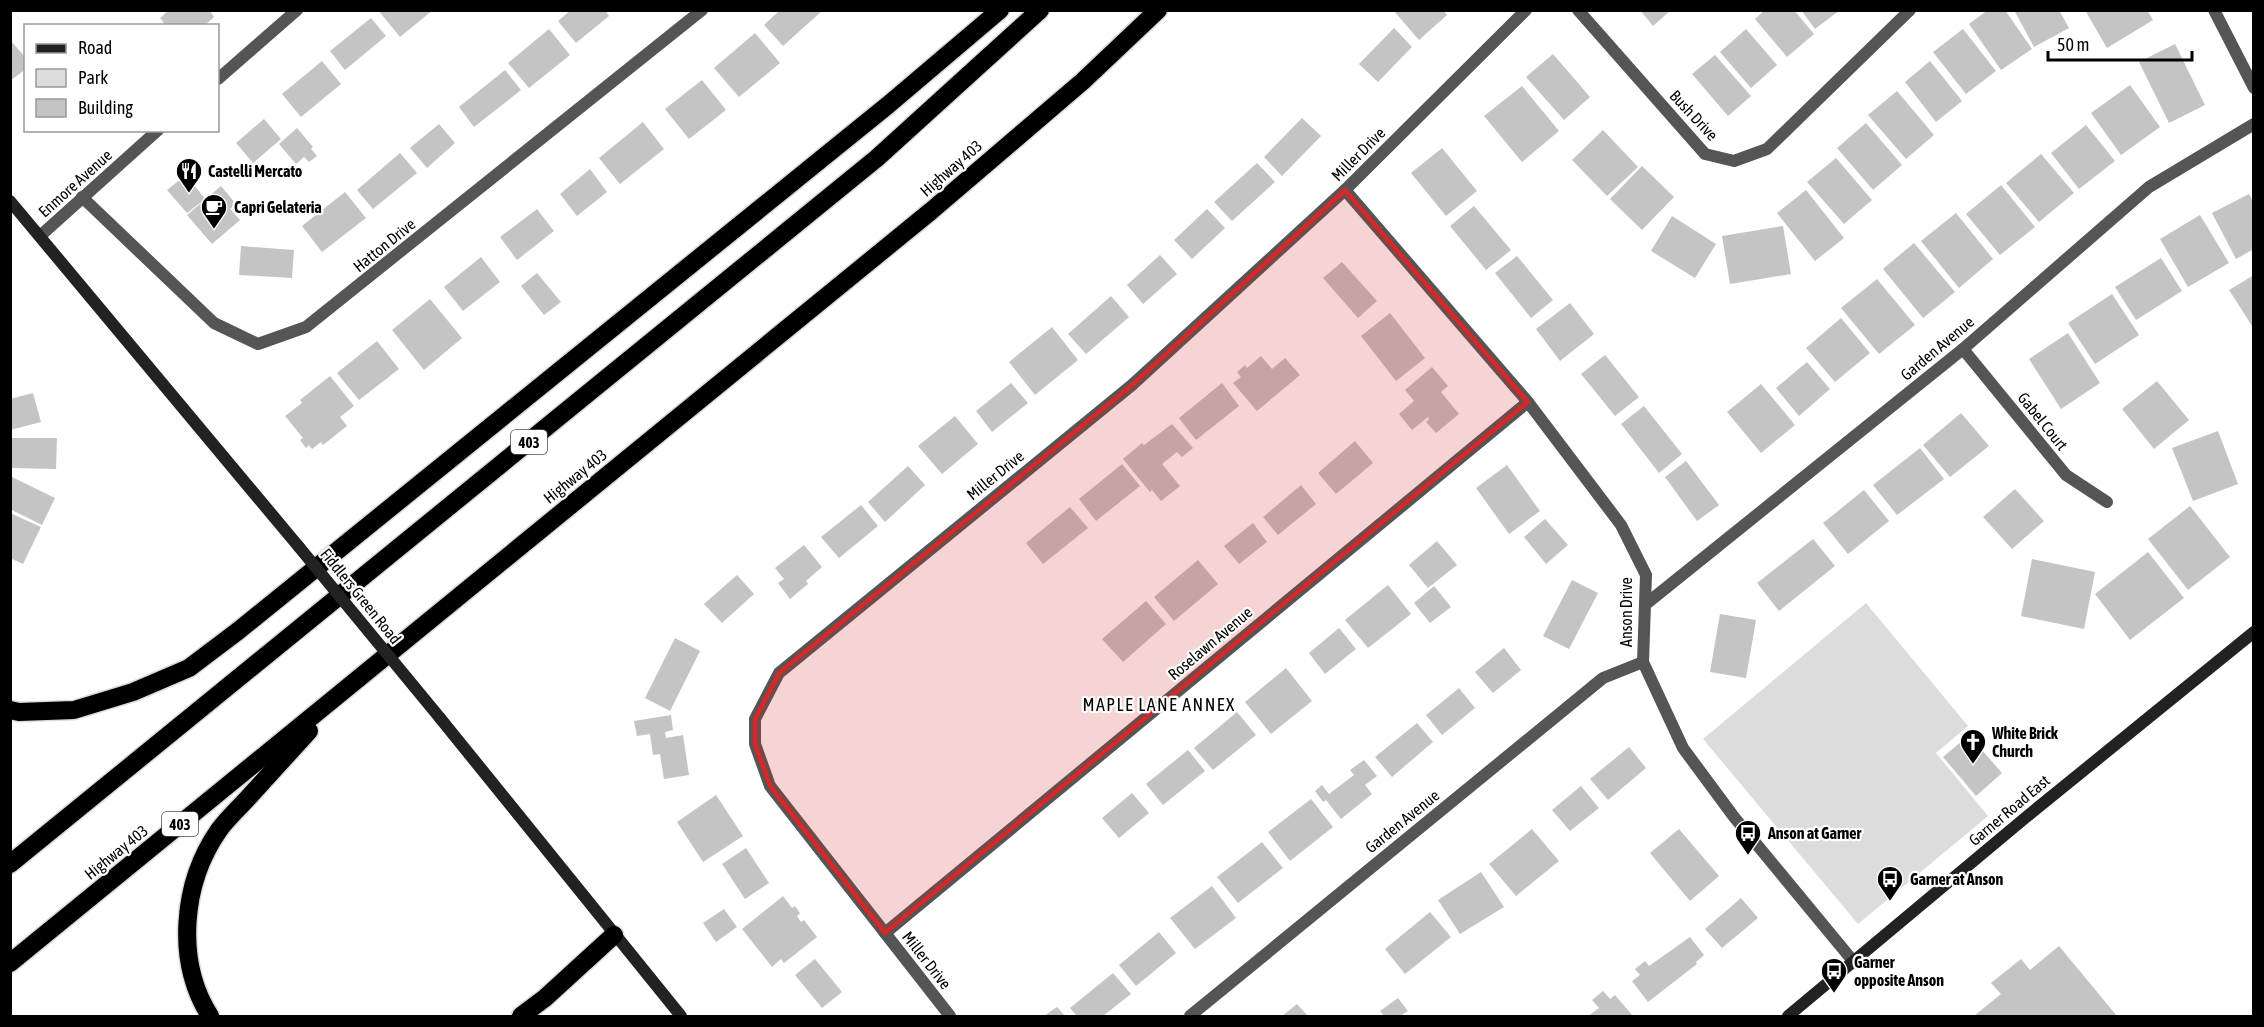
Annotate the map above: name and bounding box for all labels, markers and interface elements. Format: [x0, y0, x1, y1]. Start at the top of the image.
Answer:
legend [24, 24, 219, 132]
scale bar [2048, 24, 2192, 62]
text: 50 m [2057, 34, 2089, 55]
text: Road [78, 37, 112, 58]
text: Park [78, 67, 108, 88]
street label: Bush Drive [1666, 86, 1722, 144]
text: Building [78, 97, 133, 118]
street label: Miller Drive [1328, 124, 1388, 184]
street label: Highway 403 [916, 136, 986, 200]
street label: Enmore Avenue [35, 146, 115, 220]
restaurant icon: Castelli Mercato [174, 156, 204, 194]
place label: Castelli Mercato [208, 162, 303, 180]
cafe icon: Capri Gelateria [199, 192, 229, 230]
place label: Capri Gelateria [234, 198, 322, 216]
street label: Hatton Drive [349, 215, 419, 275]
street label: Garden Avenue [1897, 312, 1977, 384]
street label: Gabel Court [2014, 389, 2072, 454]
road number: 403 [511, 430, 547, 454]
street label: Highway 403 [540, 445, 611, 508]
street label: Miller Drive [963, 447, 1027, 503]
street label: Fiddlers Green Road [317, 545, 405, 647]
street label: Anson Drive [1617, 577, 1635, 647]
street label: Roselawn Avenue [1164, 603, 1256, 683]
district label: MAPLE LANE ANNEX [1082, 694, 1236, 715]
place label: White Brick Church [1991, 724, 2059, 760]
church icon: White Brick Church [1958, 727, 1988, 765]
street label: Garner Road East [1965, 771, 2053, 849]
street label: Garden Avenue [1361, 786, 1443, 856]
road number: 403 [162, 812, 198, 836]
bus stop icon: Anson at Garner [1733, 818, 1763, 856]
street label: Highway 403 [81, 821, 152, 884]
place label: Anson at Garner [1767, 824, 1862, 842]
bus stop icon: Garner at Anson [1875, 864, 1905, 902]
place label: Garner at Anson [1910, 870, 2004, 888]
street label: Miller Drive [899, 928, 955, 992]
place label: Garner opposite Anson [1854, 953, 1944, 989]
bus stop icon: Garner opposite Anson [1819, 956, 1849, 994]

